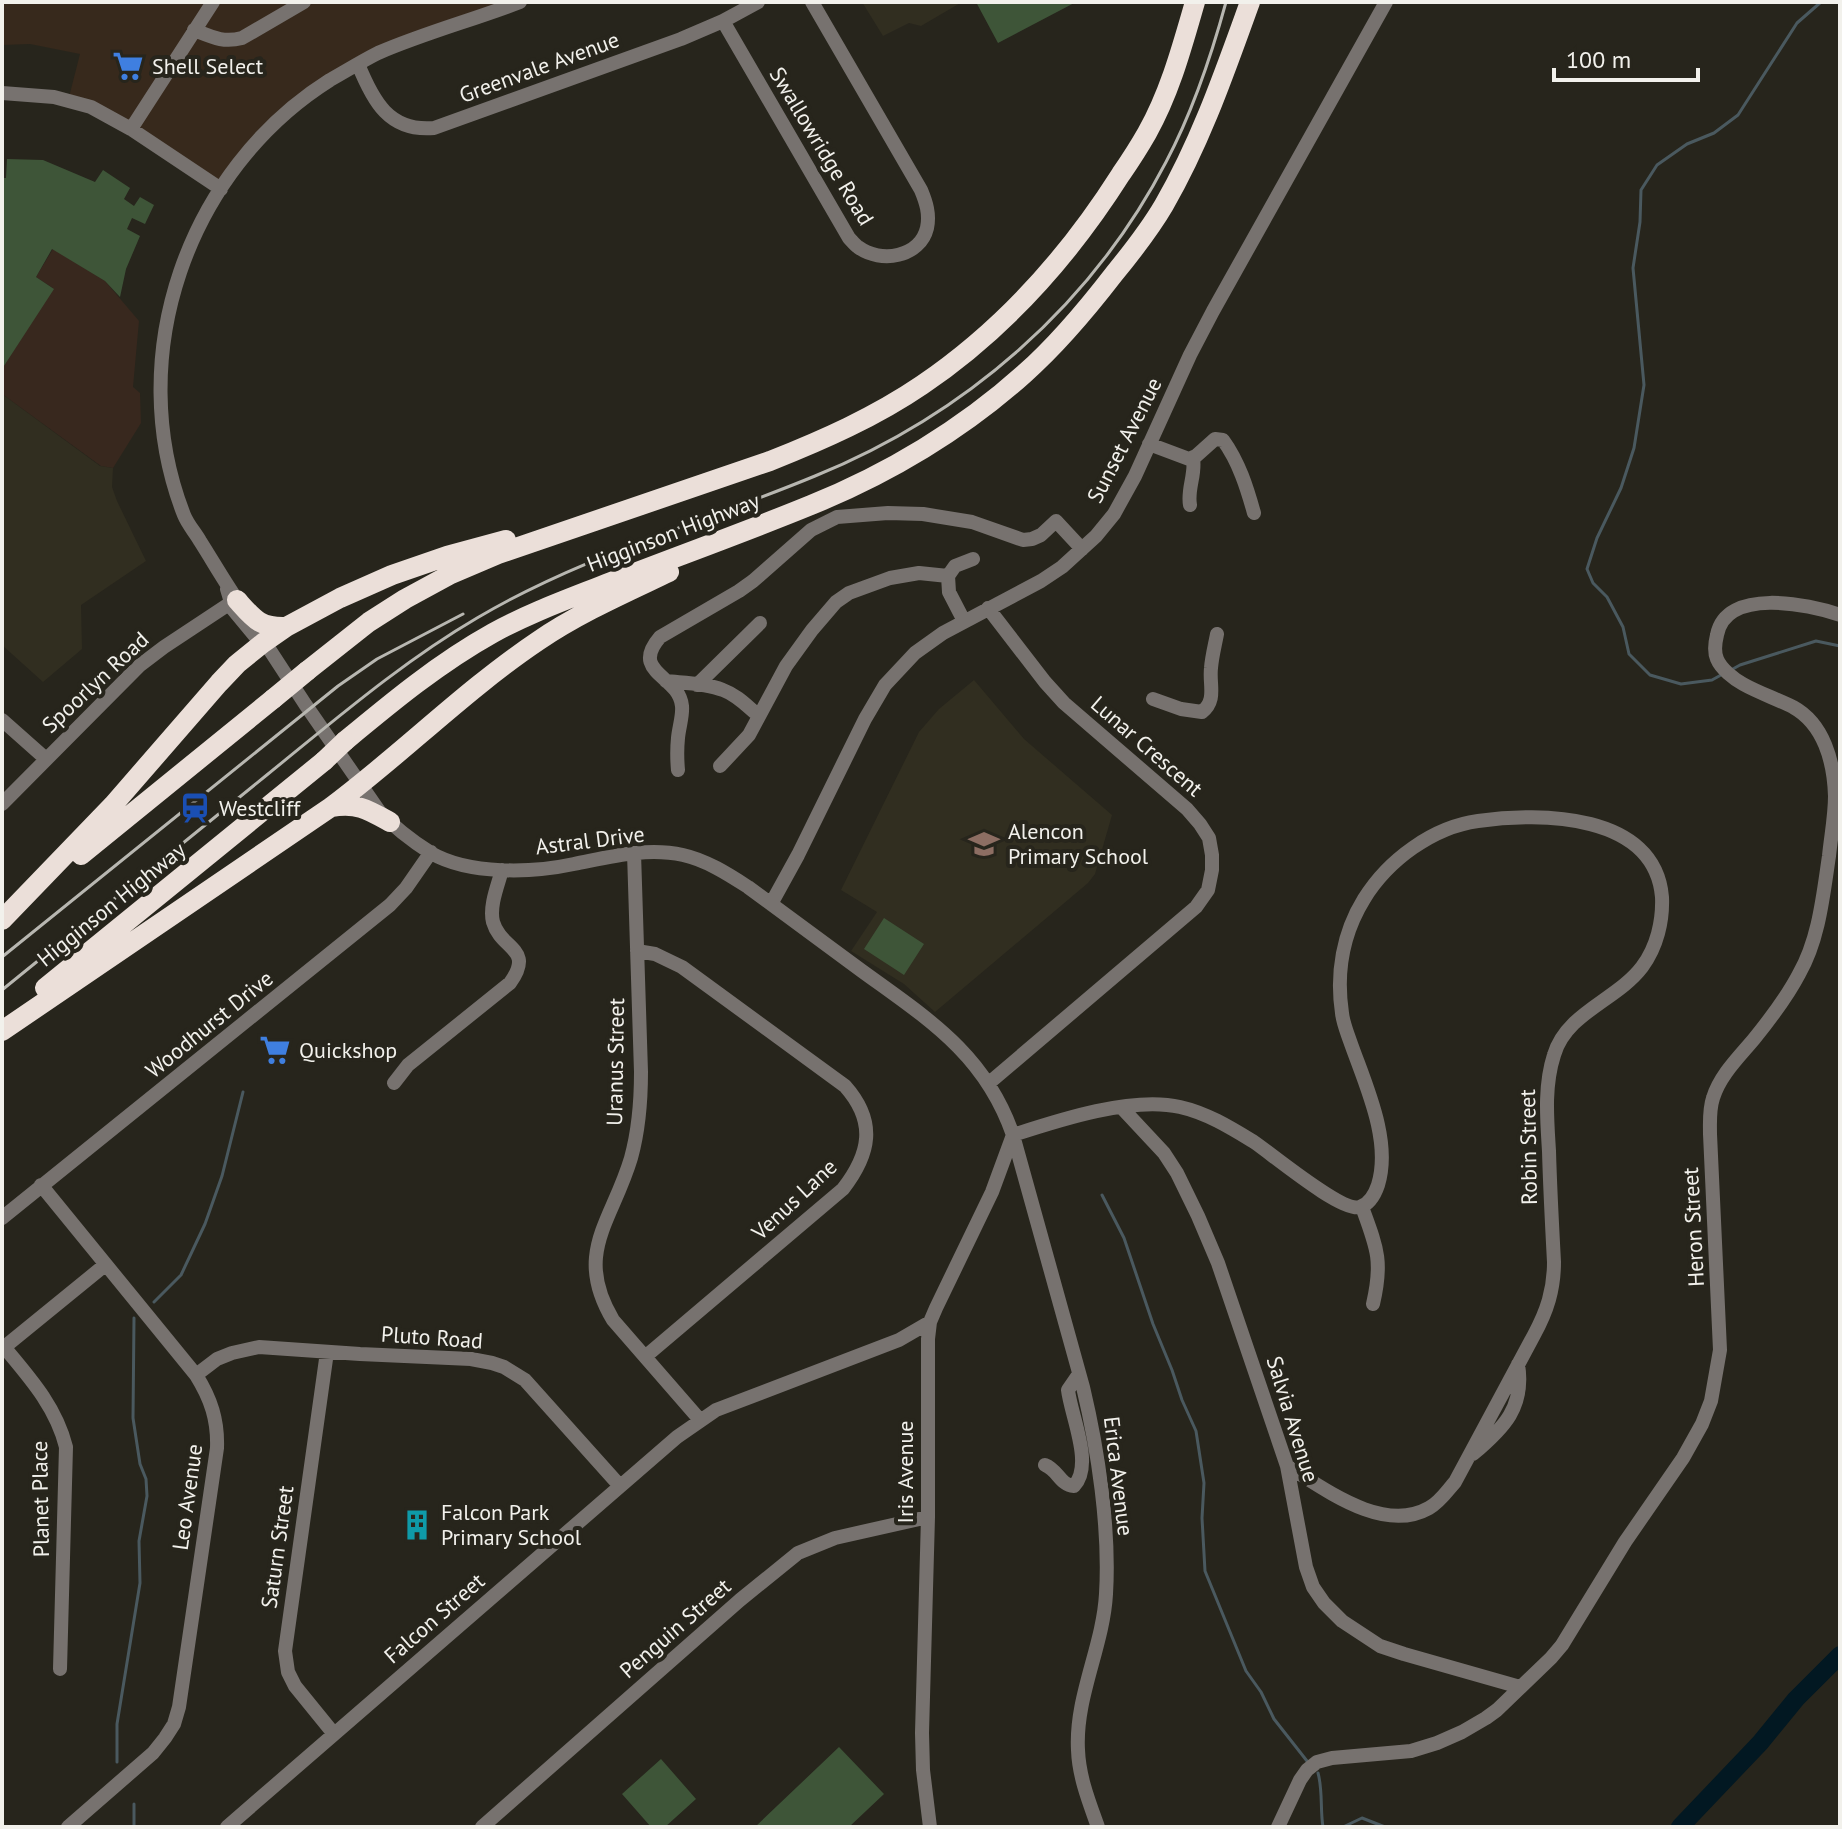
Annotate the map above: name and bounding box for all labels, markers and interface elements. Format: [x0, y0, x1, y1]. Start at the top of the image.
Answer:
street label: Greenvale Avenue [455, 25, 623, 109]
scale bar [1554, 32, 1698, 82]
text: 100 m [1566, 44, 1631, 75]
supermarket icon: Shell Select [111, 49, 145, 83]
place label: Shell Select [152, 52, 264, 80]
street label: Swallowridge Road [764, 62, 880, 230]
street label: Sunset Avenue [1080, 372, 1168, 508]
street label: Higginson Highway [583, 486, 764, 578]
street label: Spoorlyn Road [36, 625, 154, 739]
street label: Lunar Crescent [1085, 690, 1209, 803]
station icon: Westcliff [178, 791, 212, 825]
place label: Westcliff [219, 794, 301, 822]
place label: Alencon Primary School [1008, 817, 1149, 870]
street label: Astral Drive [534, 819, 646, 861]
school or university icon: Alencon Primary School [967, 827, 1001, 861]
street label: Higginson Highway [31, 835, 192, 972]
street label: Woodhurst Drive [140, 964, 278, 1084]
street label: Uranus Street [600, 997, 630, 1126]
supermarket icon: Quickshop [258, 1033, 292, 1067]
place label: Quickshop [299, 1036, 397, 1064]
street label: Robin Street [1513, 1088, 1543, 1205]
street label: Venus Lane [745, 1152, 842, 1246]
street label: Heron Street [1676, 1166, 1710, 1287]
street label: Pluto Road [380, 1319, 484, 1355]
street label: Salvia Avenue [1261, 1353, 1325, 1485]
street label: Erica Avenue [1098, 1415, 1140, 1537]
street label: Iris Avenue [891, 1421, 919, 1523]
street label: Planet Place [25, 1441, 55, 1557]
street label: Leo Avenue [166, 1442, 208, 1552]
street label: Saturn Street [255, 1483, 300, 1610]
place label: Falcon Park Primary School [441, 1498, 582, 1551]
building icon: Falcon Park Primary School [400, 1508, 434, 1542]
street label: Falcon Street [378, 1566, 490, 1669]
street label: Penguin Street [614, 1572, 737, 1684]

